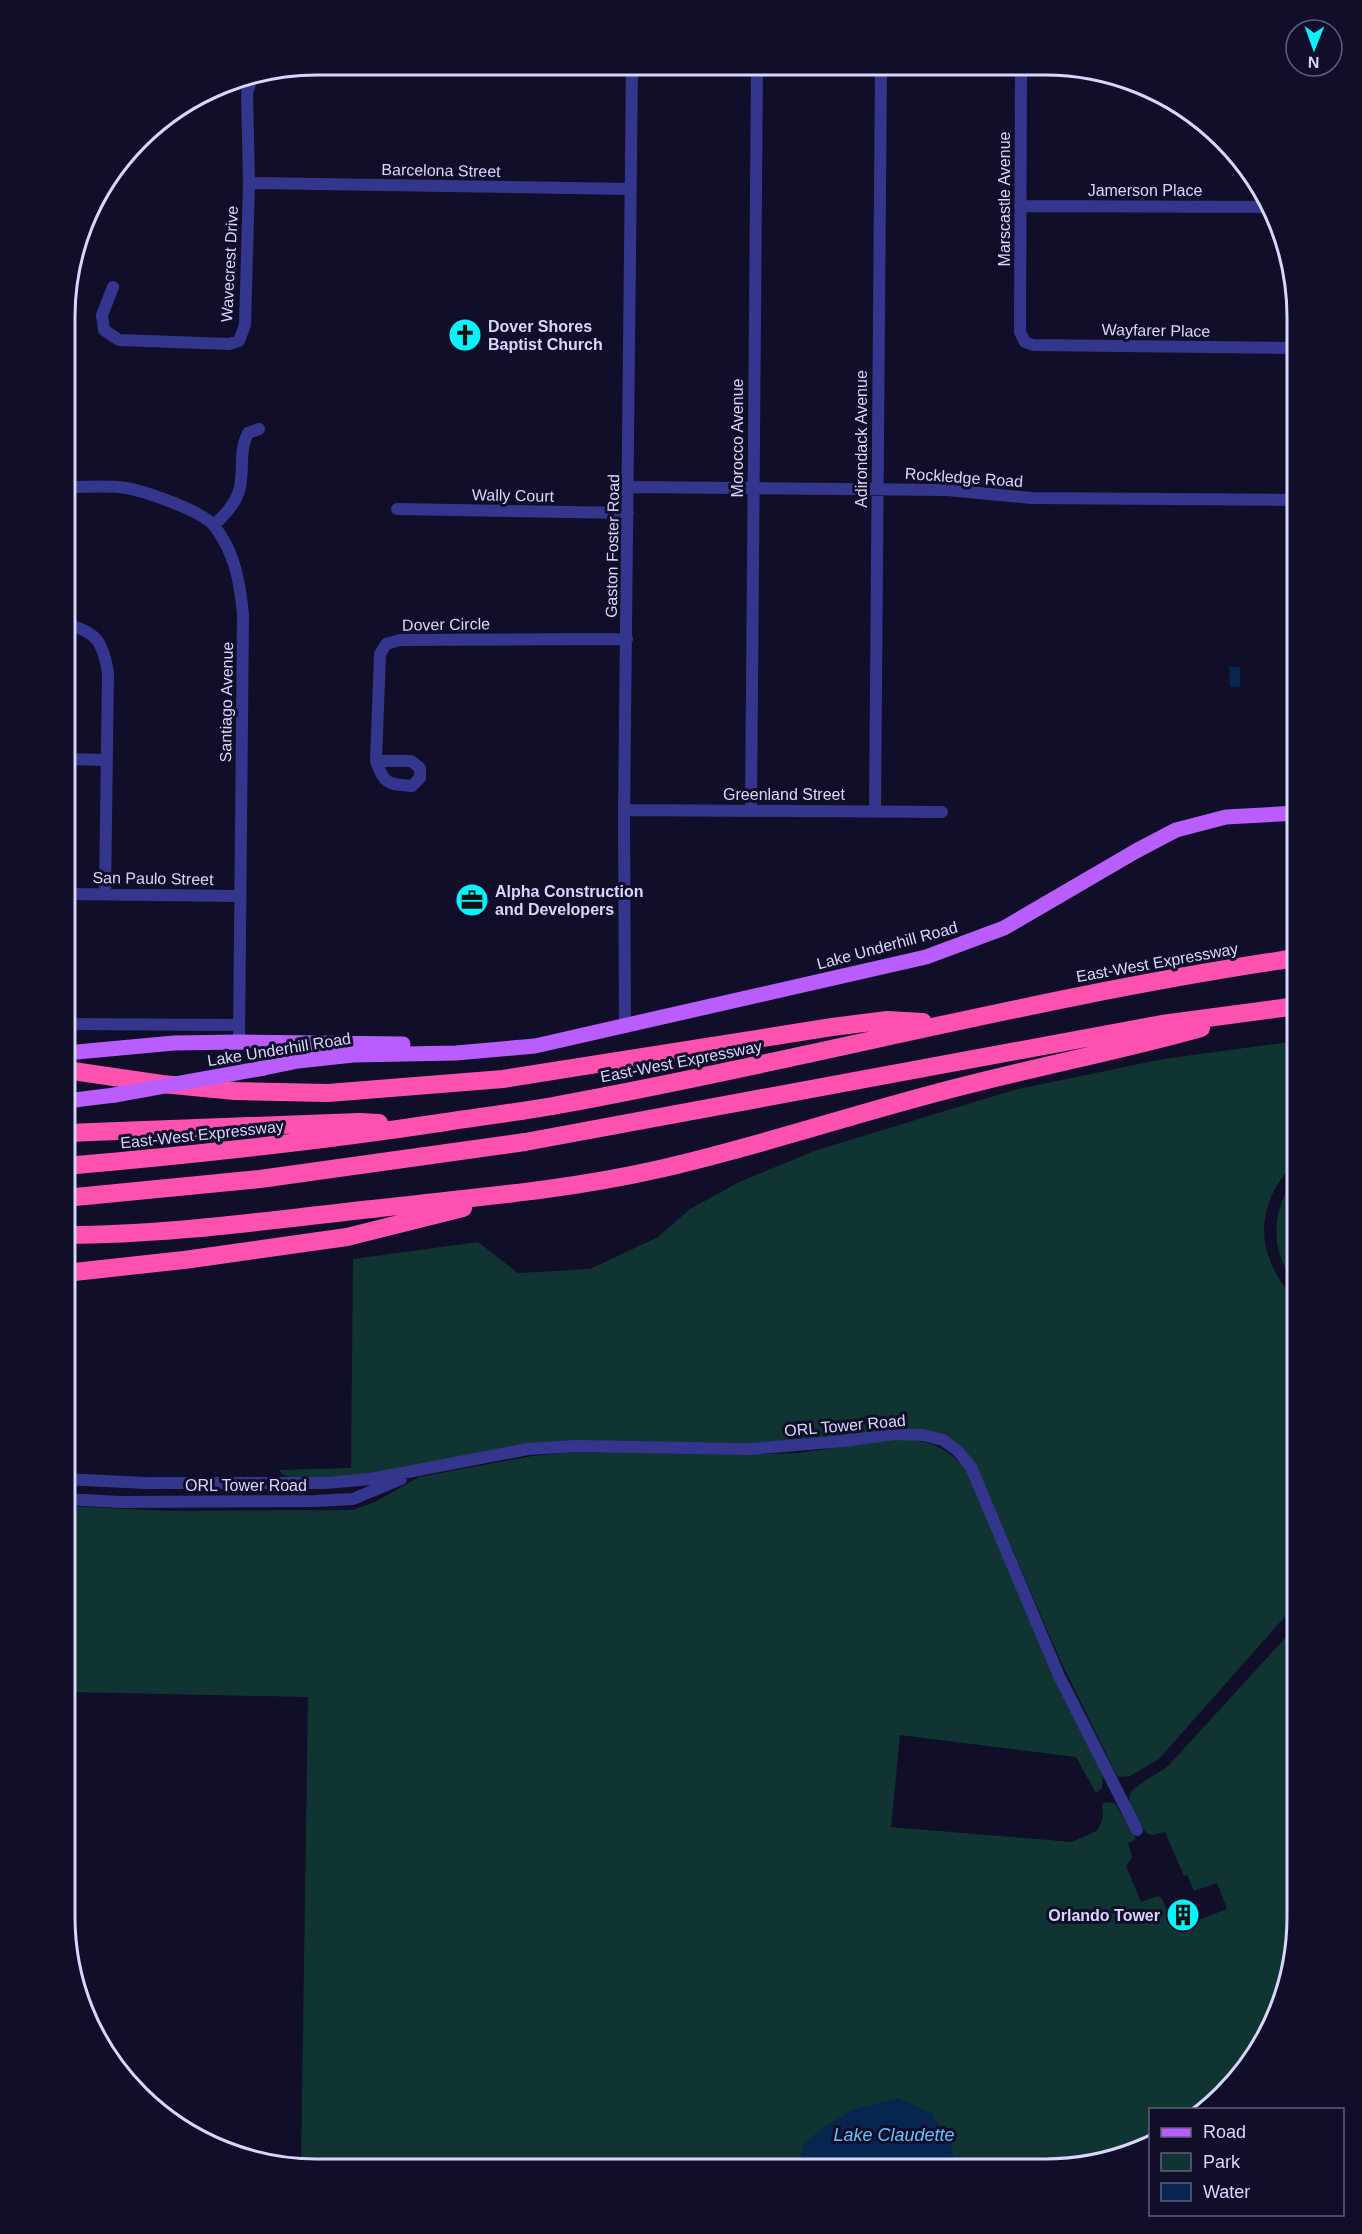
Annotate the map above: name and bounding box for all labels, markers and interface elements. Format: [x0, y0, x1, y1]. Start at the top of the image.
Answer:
north arrow [1284, 18, 1344, 78]
text: N [1308, 54, 1320, 71]
street label: Marscastle Avenue [996, 131, 1013, 266]
street label: Barcelona Street [381, 161, 501, 180]
street label: Jamerson Place [1088, 182, 1202, 199]
street label: Wavecrest Drive [218, 205, 241, 323]
church icon: Dover Shores Baptist Church [447, 317, 483, 353]
place label: Dover Shores Baptist Church [488, 318, 603, 353]
street label: Wayfarer Place [1101, 321, 1211, 340]
street label: Adirondack Avenue [853, 370, 870, 508]
street label: Morocco Avenue [729, 378, 746, 497]
street label: Rockledge Road [904, 465, 1024, 490]
street label: Gaston Foster Road [603, 474, 622, 618]
street label: Wally Court [472, 486, 555, 505]
street label: Dover Circle [402, 615, 490, 634]
street label: Santiago Avenue [217, 641, 236, 762]
street label: Greenland Street [723, 786, 845, 803]
street label: San Paulo Street [92, 869, 214, 888]
office icon: Alpha Construction and Developers [454, 882, 490, 918]
place label: Alpha Construction and Developers [495, 883, 643, 918]
street label: Lake Underhill Road [815, 919, 959, 972]
street label: East-West Expressway [1075, 940, 1239, 985]
street label: Lake Underhill Road [206, 1030, 352, 1069]
street label: East-West Expressway [599, 1037, 763, 1086]
street label: East-West Expressway [120, 1117, 285, 1152]
street label: ORL Tower Road [784, 1412, 906, 1439]
street label: ORL Tower Road [185, 1477, 307, 1494]
building icon: Orlando Tower [1165, 1897, 1201, 1933]
place label: Orlando Tower [1048, 1907, 1160, 1924]
legend [1149, 2108, 1344, 2216]
text: Road [1203, 2122, 1246, 2142]
water label: Lake Claudette [833, 2125, 955, 2145]
text: Park [1203, 2152, 1241, 2172]
text: Water [1203, 2182, 1250, 2202]

